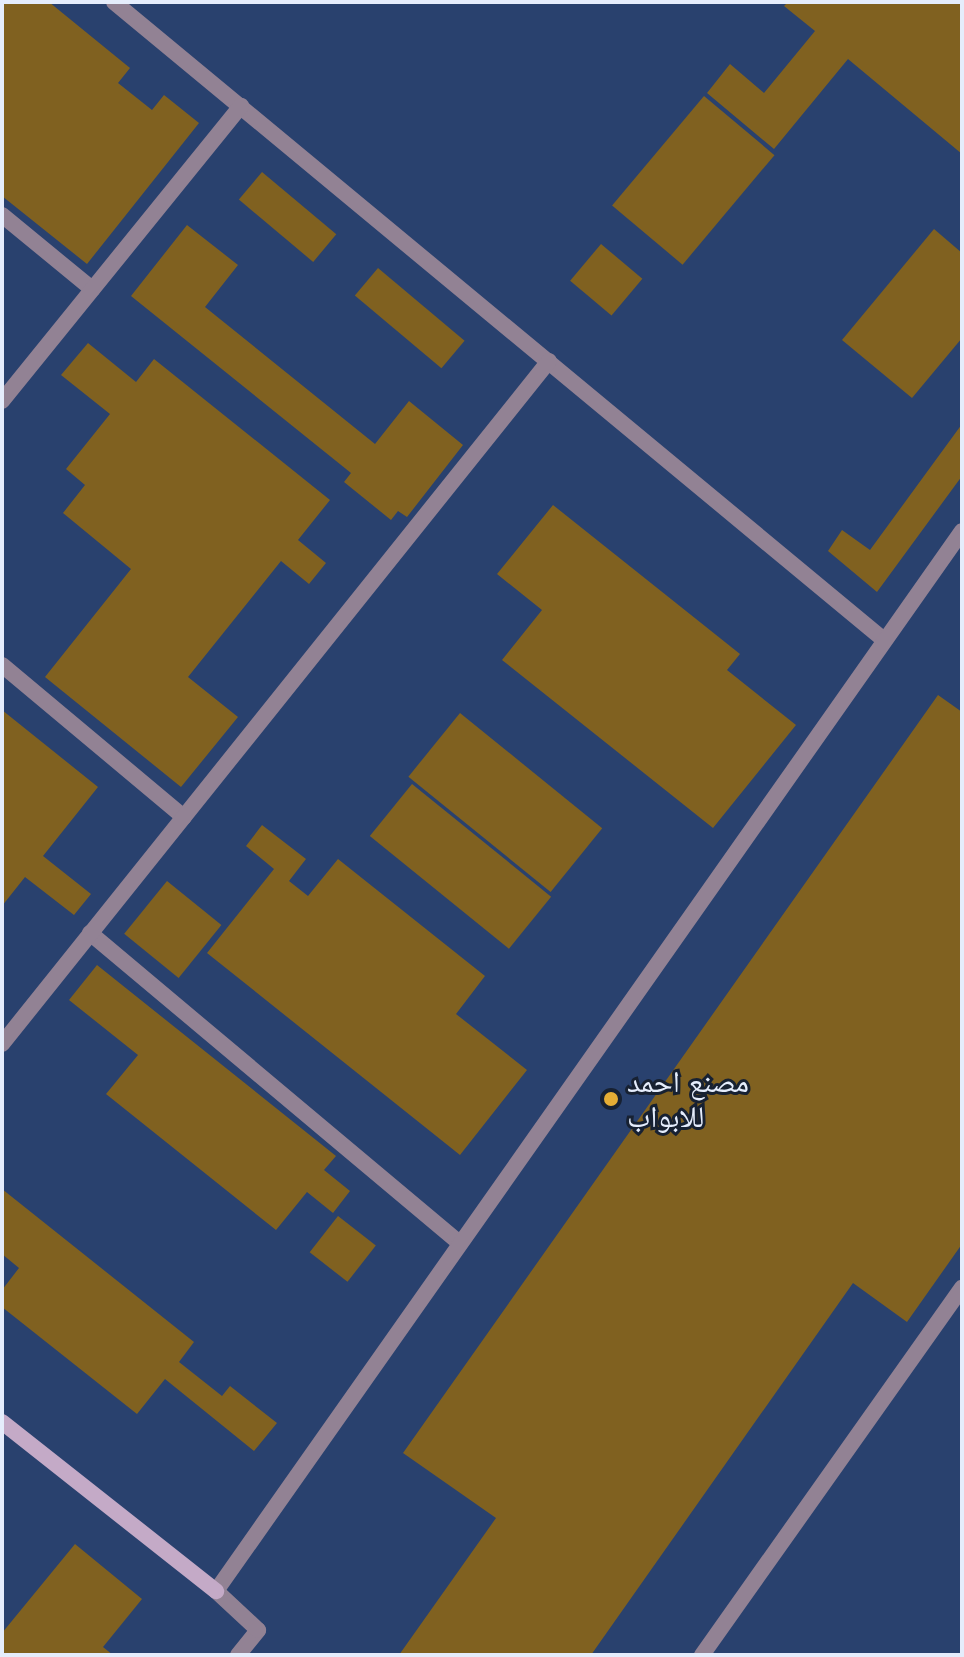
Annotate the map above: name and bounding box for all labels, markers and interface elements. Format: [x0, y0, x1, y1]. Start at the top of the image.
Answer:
place label: مصنع احمد للابواب [627, 1064, 749, 1134]
marker: مصنع احمد للابواب [602, 1090, 620, 1108]

